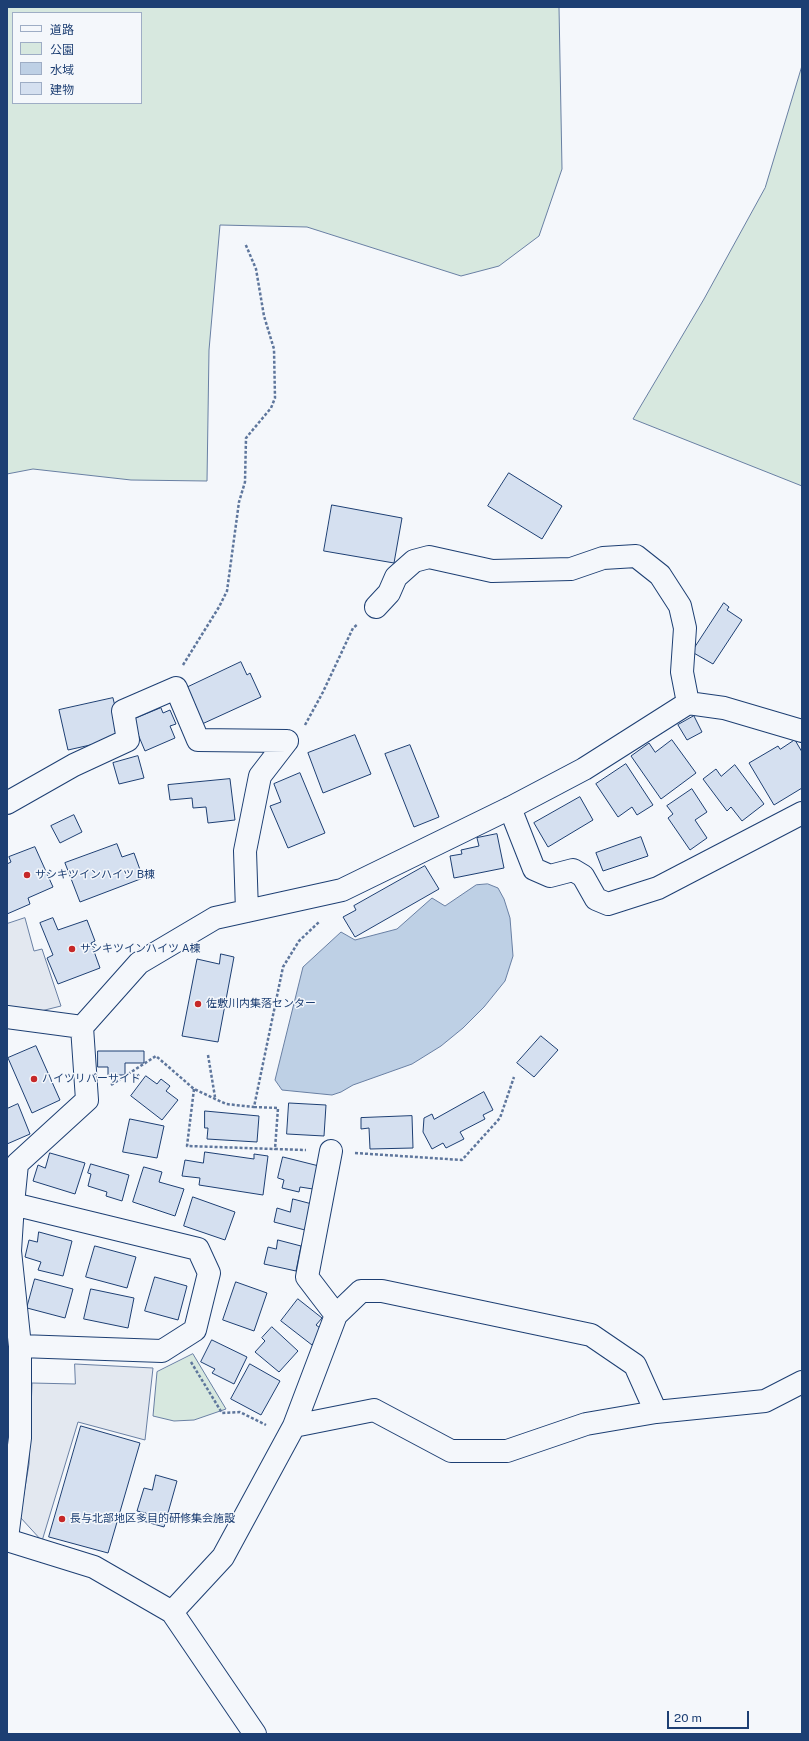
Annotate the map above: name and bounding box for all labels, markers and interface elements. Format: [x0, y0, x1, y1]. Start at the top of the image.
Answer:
legend [12, 12, 142, 104]
text: 道路 [50, 23, 74, 37]
text: 公園 [50, 43, 74, 57]
text: 水域 [50, 63, 74, 77]
text: 建物 [50, 83, 74, 97]
place label: サシキツインハイツ B棟 [35, 868, 155, 882]
marker: サシキツインハイツ B棟 [22, 870, 32, 880]
place label: サシキツインハイツ A棟 [80, 942, 200, 956]
marker: サシキツインハイツ A棟 [67, 944, 77, 954]
place label: 佐敷川内集落センター [206, 997, 316, 1011]
marker: 佐敷川内集落センター [193, 999, 203, 1009]
place label: ハイツリバーサイド [42, 1072, 141, 1086]
marker: ハイツリバーサイド [29, 1074, 39, 1084]
place label: 長与北部地区多目的研修集会施設 [70, 1512, 235, 1526]
marker: 長与北部地区多目的研修集会施設 [57, 1514, 67, 1524]
scale bar [669, 1703, 751, 1729]
text: 20 m [674, 1711, 702, 1725]

